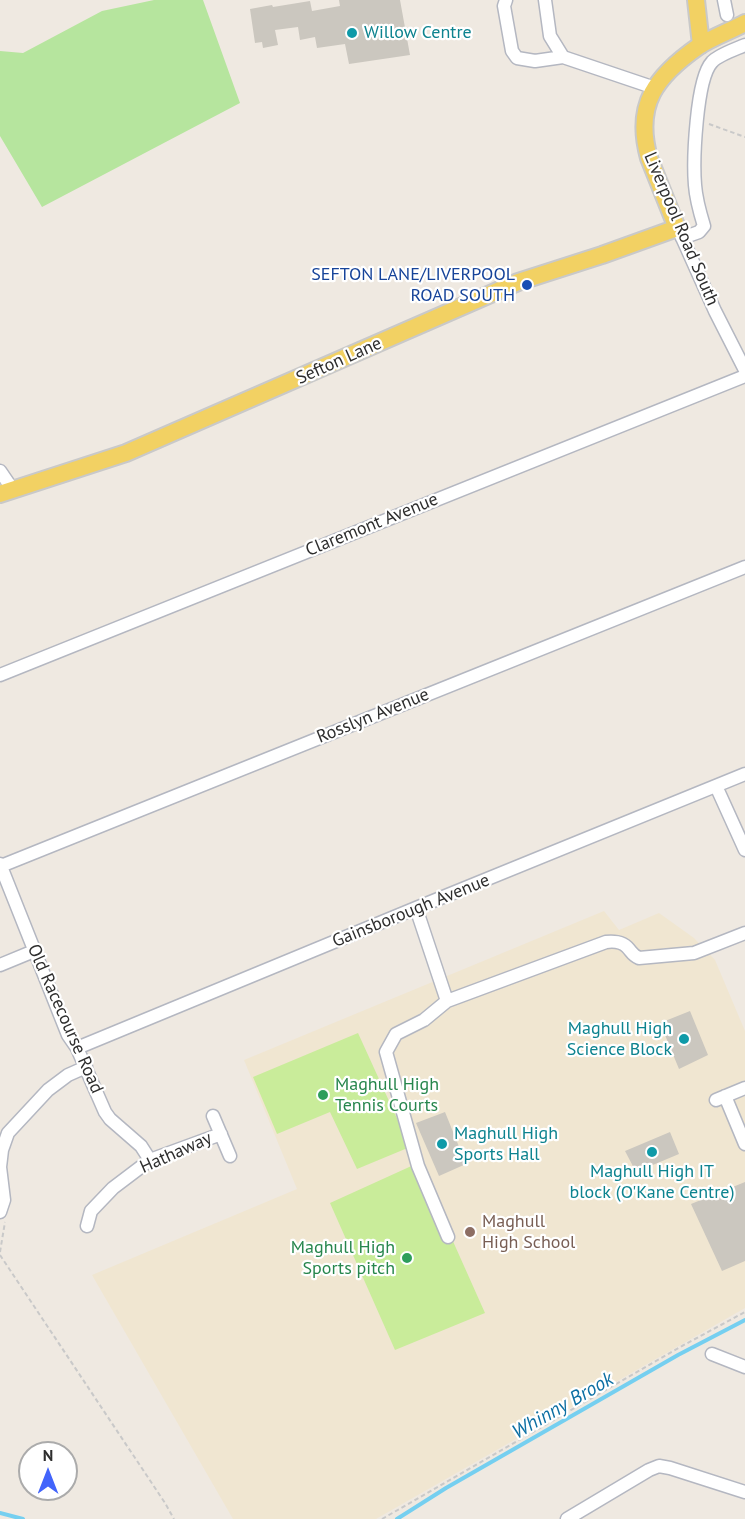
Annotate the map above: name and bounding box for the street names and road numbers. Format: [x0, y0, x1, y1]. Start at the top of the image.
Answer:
street label: Liverpool Road South [639, 149, 723, 309]
street label: Sefton Lane [293, 333, 385, 389]
street label: Claremont Avenue [303, 489, 441, 561]
street label: Rosslyn Avenue [314, 684, 432, 748]
street label: Gainsborough Avenue [329, 870, 493, 952]
street label: Old Racecourse Road [22, 941, 108, 1097]
street label: Hathaway [137, 1128, 215, 1178]

